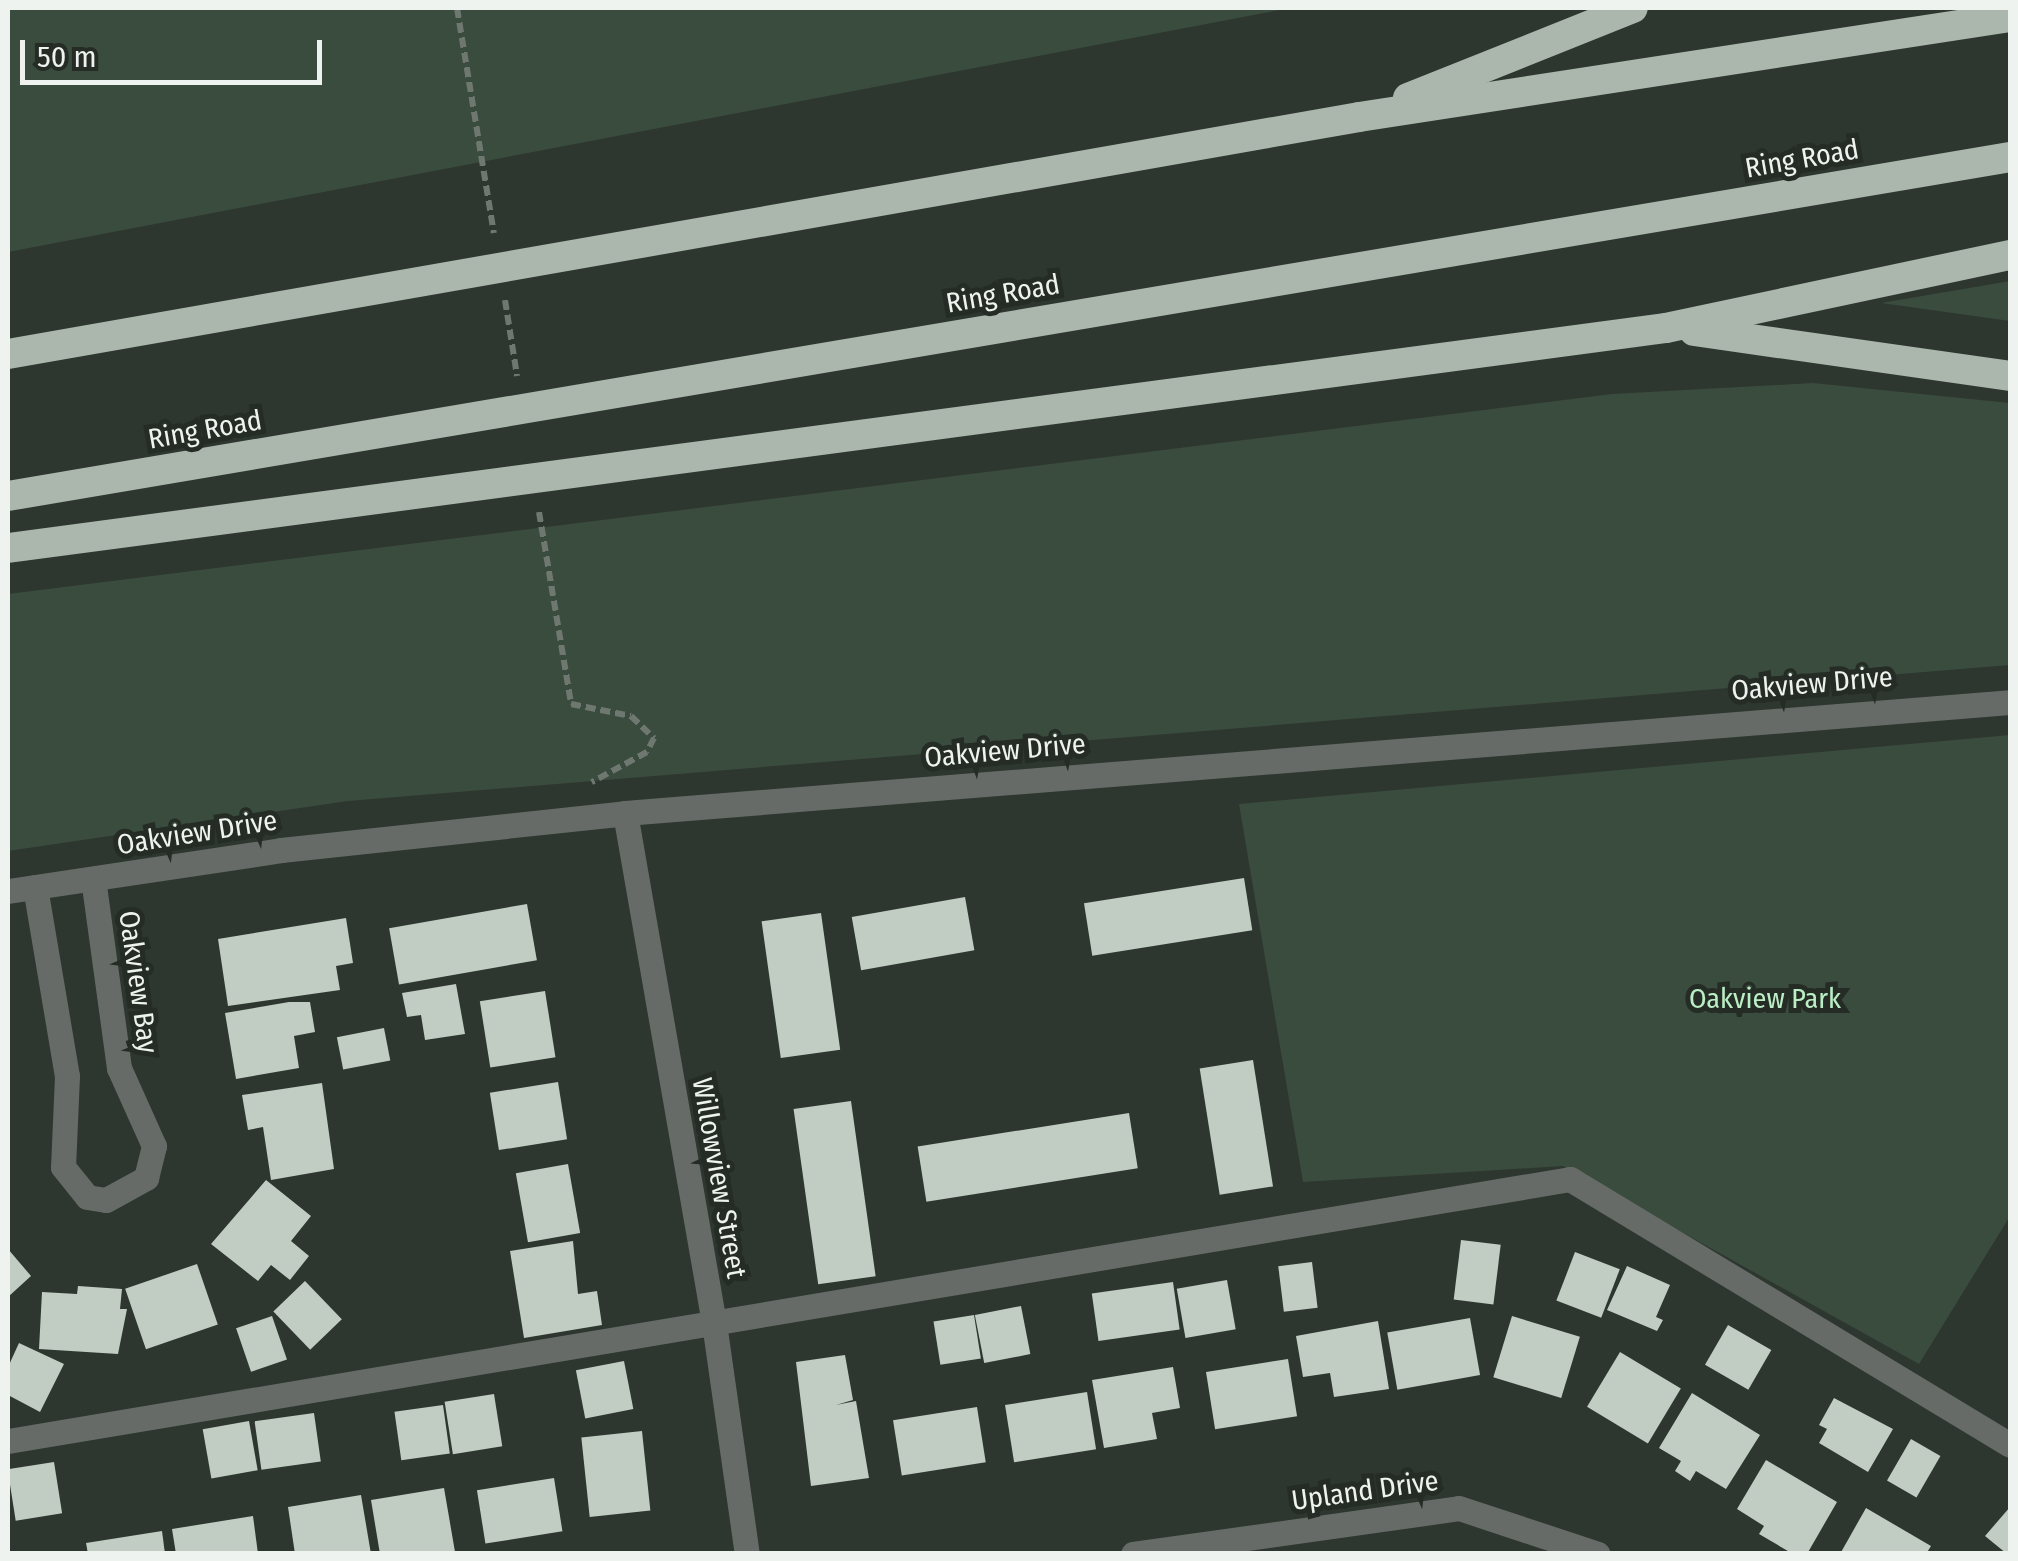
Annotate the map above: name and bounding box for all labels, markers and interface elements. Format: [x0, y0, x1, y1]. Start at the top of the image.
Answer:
scale bar [25, 20, 328, 82]
text: 50 m [37, 39, 97, 75]
street label: Ring Road [1743, 132, 1861, 186]
street label: Ring Road [944, 267, 1062, 321]
street label: Ring Road [146, 403, 264, 457]
street label: Oakview Drive [1730, 660, 1894, 708]
street label: Oakview Drive [923, 727, 1087, 775]
street label: Oakview Drive [115, 804, 279, 862]
street label: Oakview Bay [111, 909, 165, 1055]
park label: Oakview Park [1689, 982, 1841, 1016]
street label: Willowview Street [685, 1075, 753, 1281]
street label: Upland Drive [1289, 1464, 1441, 1518]

